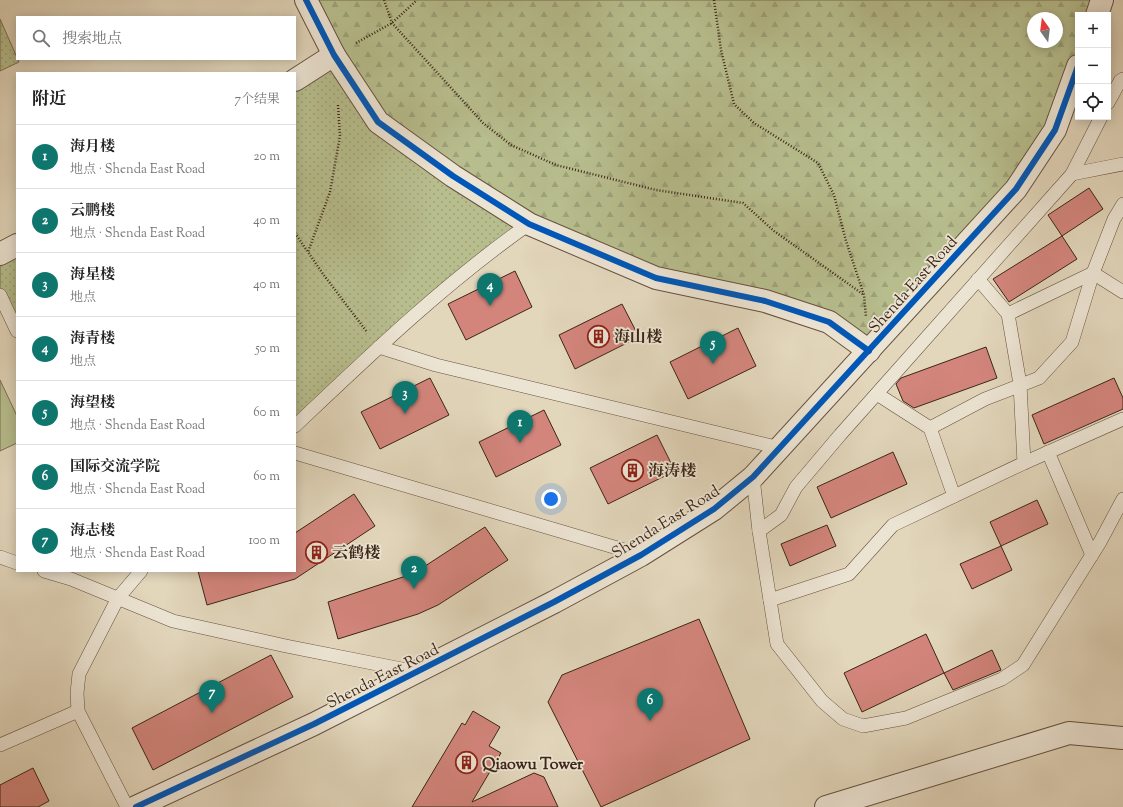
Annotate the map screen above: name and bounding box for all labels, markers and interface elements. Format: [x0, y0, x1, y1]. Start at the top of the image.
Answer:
north arrow [1027, 12, 1063, 48]
map controls [1075, 12, 1111, 120]
button: + [1075, 12, 1111, 48]
search box [16, 16, 296, 60]
icon: search [30, 27, 52, 49]
text: 搜索地点 [62, 29, 122, 50]
button: − [1075, 48, 1111, 84]
button: locate [1075, 84, 1111, 120]
text: 附近 [32, 88, 66, 112]
text: 7个结果 [234, 91, 280, 109]
text: 海月楼 [70, 137, 115, 158]
text: 1 [43, 148, 47, 166]
text: 20 m [254, 148, 280, 166]
text: 地点 · Shenda East Road [70, 161, 205, 179]
text: 云鹏楼 [70, 201, 115, 222]
text: 2 [42, 212, 48, 230]
text: 40 m [253, 212, 280, 230]
text: 地点 · Shenda East Road [70, 225, 205, 243]
street label: Shenda East Road [864, 232, 964, 339]
text: 海星楼 [70, 265, 115, 286]
pin: 4 [477, 273, 503, 306]
text: 3 [42, 276, 48, 294]
text: 40 m [253, 276, 280, 294]
text: 地点 [70, 289, 96, 307]
building icon: 海山楼 [586, 323, 612, 349]
place label: 海山楼 [614, 327, 662, 350]
text: 海青楼 [70, 329, 115, 350]
pin: 5 [700, 331, 726, 364]
text: 4 [42, 340, 48, 358]
text: 50 m [255, 340, 280, 358]
text: 地点 [70, 353, 96, 371]
pin: 3 [392, 381, 418, 414]
text: 海望楼 [70, 393, 115, 414]
text: 5 [43, 404, 47, 422]
text: 60 m [253, 404, 280, 422]
pin: 1 [507, 410, 533, 443]
text: 地点 · Shenda East Road [70, 417, 205, 435]
text: 国际交流学院 [70, 457, 160, 478]
building icon: 海涛楼 [619, 457, 645, 483]
place label: 海涛楼 [648, 461, 696, 484]
text: 6 [42, 468, 48, 486]
text: 60 m [253, 468, 280, 486]
text: 地点 · Shenda East Road [70, 481, 205, 499]
street label: Shenda East Road [608, 481, 725, 566]
your location [541, 489, 561, 509]
text: 海志楼 [70, 521, 115, 542]
text: 7 [42, 532, 48, 550]
text: 100 m [248, 532, 280, 550]
building icon: 云鹤楼 [303, 539, 329, 565]
place label: 云鹤楼 [332, 543, 380, 566]
text: 地点 · Shenda East Road [70, 545, 205, 563]
pin: 2 [401, 556, 427, 589]
street label: Shenda East Road [323, 639, 443, 716]
pin: 7 [199, 680, 225, 713]
pin: 6 [637, 688, 663, 721]
building icon: Qiaowu Tower [454, 750, 480, 776]
place label: Qiaowu Tower [482, 754, 584, 777]

